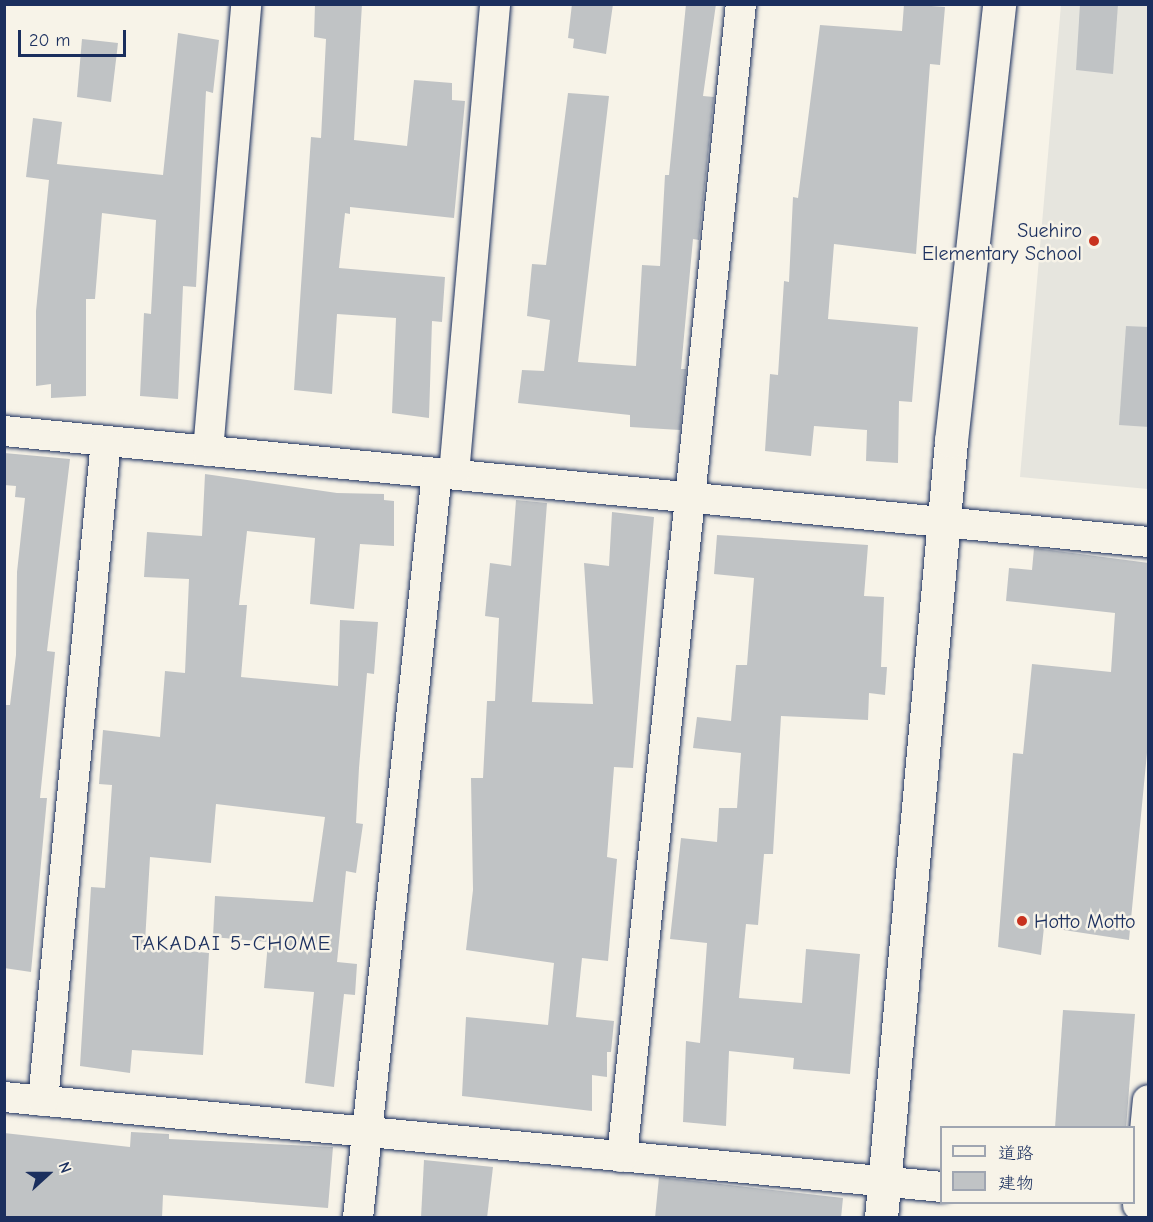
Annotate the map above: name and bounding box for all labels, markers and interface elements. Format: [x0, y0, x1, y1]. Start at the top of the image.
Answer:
scale bar [21, 18, 129, 56]
text: 20 m [29, 30, 70, 51]
place label: Suehiro Elementary School [922, 218, 1082, 265]
marker: Suehiro Elementary School [1087, 234, 1101, 248]
place label: Hotto Motto [1034, 909, 1136, 933]
marker: Hotto Motto [1015, 914, 1029, 928]
district label: TAKADAI 5-CHOME [132, 930, 332, 956]
legend [940, 1126, 1135, 1204]
text: 道路 [998, 1143, 1034, 1164]
north arrow [18, 1144, 78, 1204]
text: N [55, 1159, 75, 1176]
text: 建物 [998, 1173, 1034, 1194]

